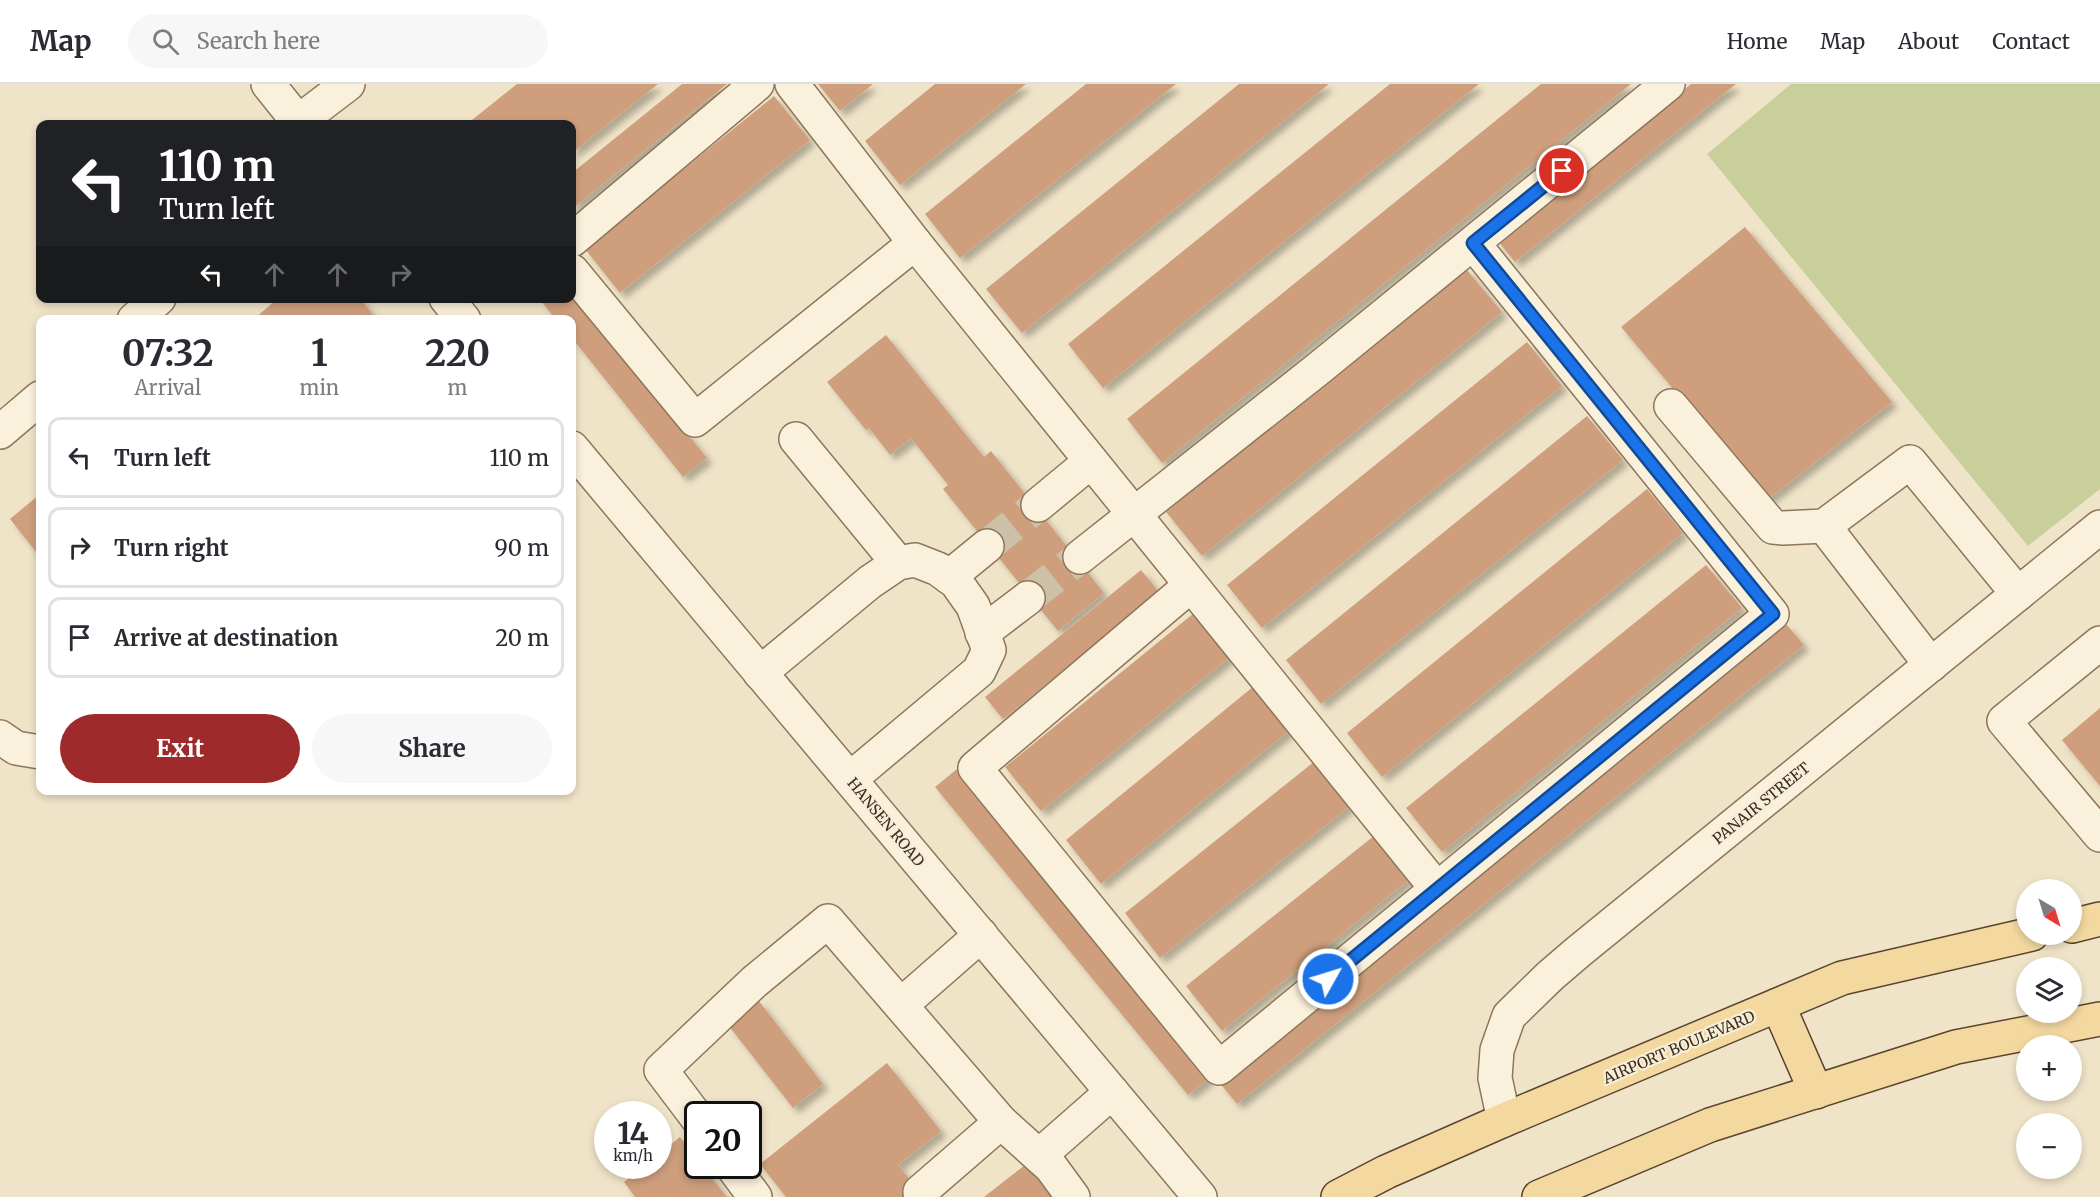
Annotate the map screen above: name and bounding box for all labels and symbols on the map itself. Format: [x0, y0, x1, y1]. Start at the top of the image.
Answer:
pin [1536, 145, 1587, 196]
street label: PANAIR STREET [1708, 758, 1814, 848]
street label: HANSEN ROAD [843, 774, 929, 870]
north arrow [2016, 879, 2082, 945]
position arrow [1296, 947, 1360, 1011]
street label: AIRPORT BOULEVARD [1599, 1006, 1758, 1088]
speed limit sign: 20 [684, 1101, 762, 1179]

